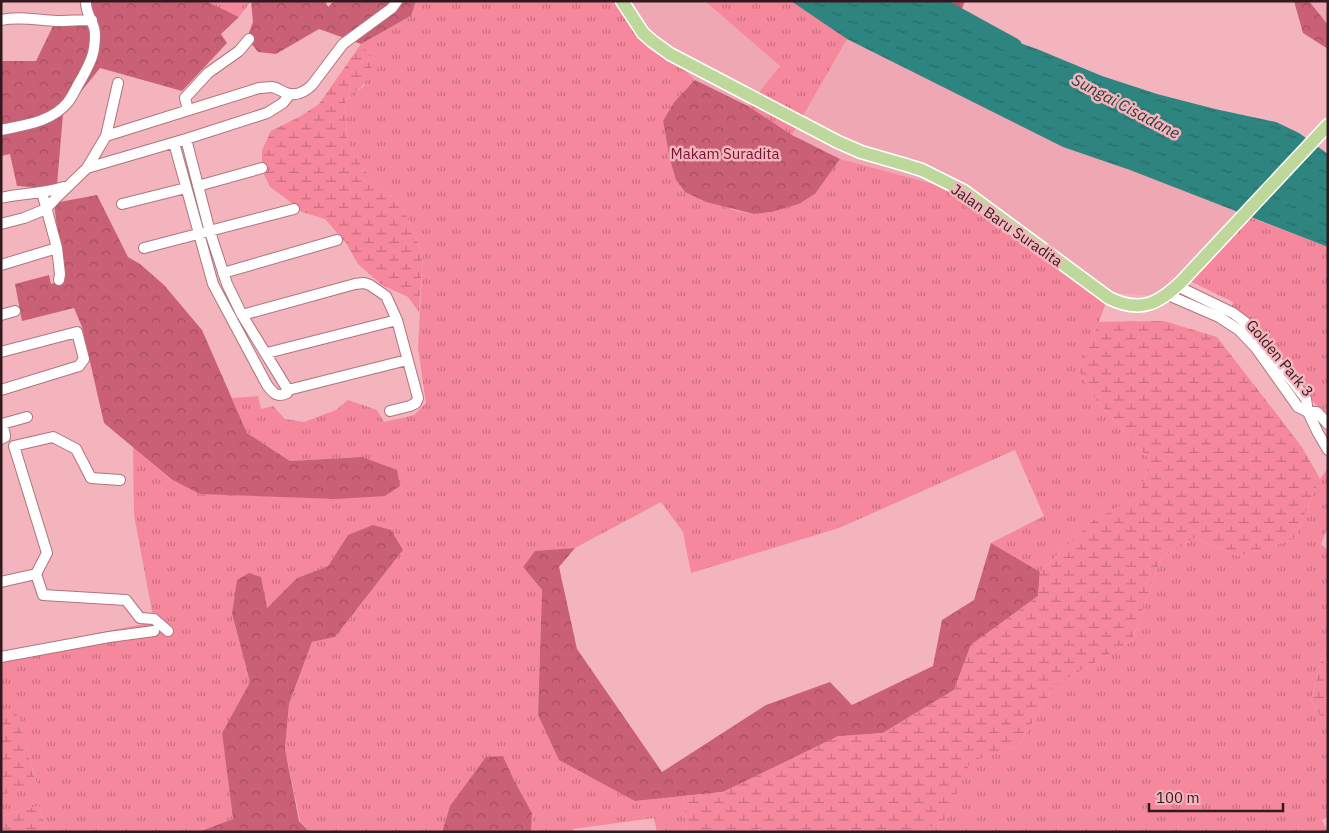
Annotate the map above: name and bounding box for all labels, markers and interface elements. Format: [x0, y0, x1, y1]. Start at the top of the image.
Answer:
water label: Sungai Cisadane [1069, 69, 1183, 143]
park label: Makam Suradita [670, 144, 780, 163]
street label: Jalan Baru Suradita [948, 179, 1066, 271]
street label: Golden Park 3 [1242, 316, 1318, 400]
scale bar [1149, 780, 1283, 812]
text: 100 m [1156, 788, 1200, 807]

